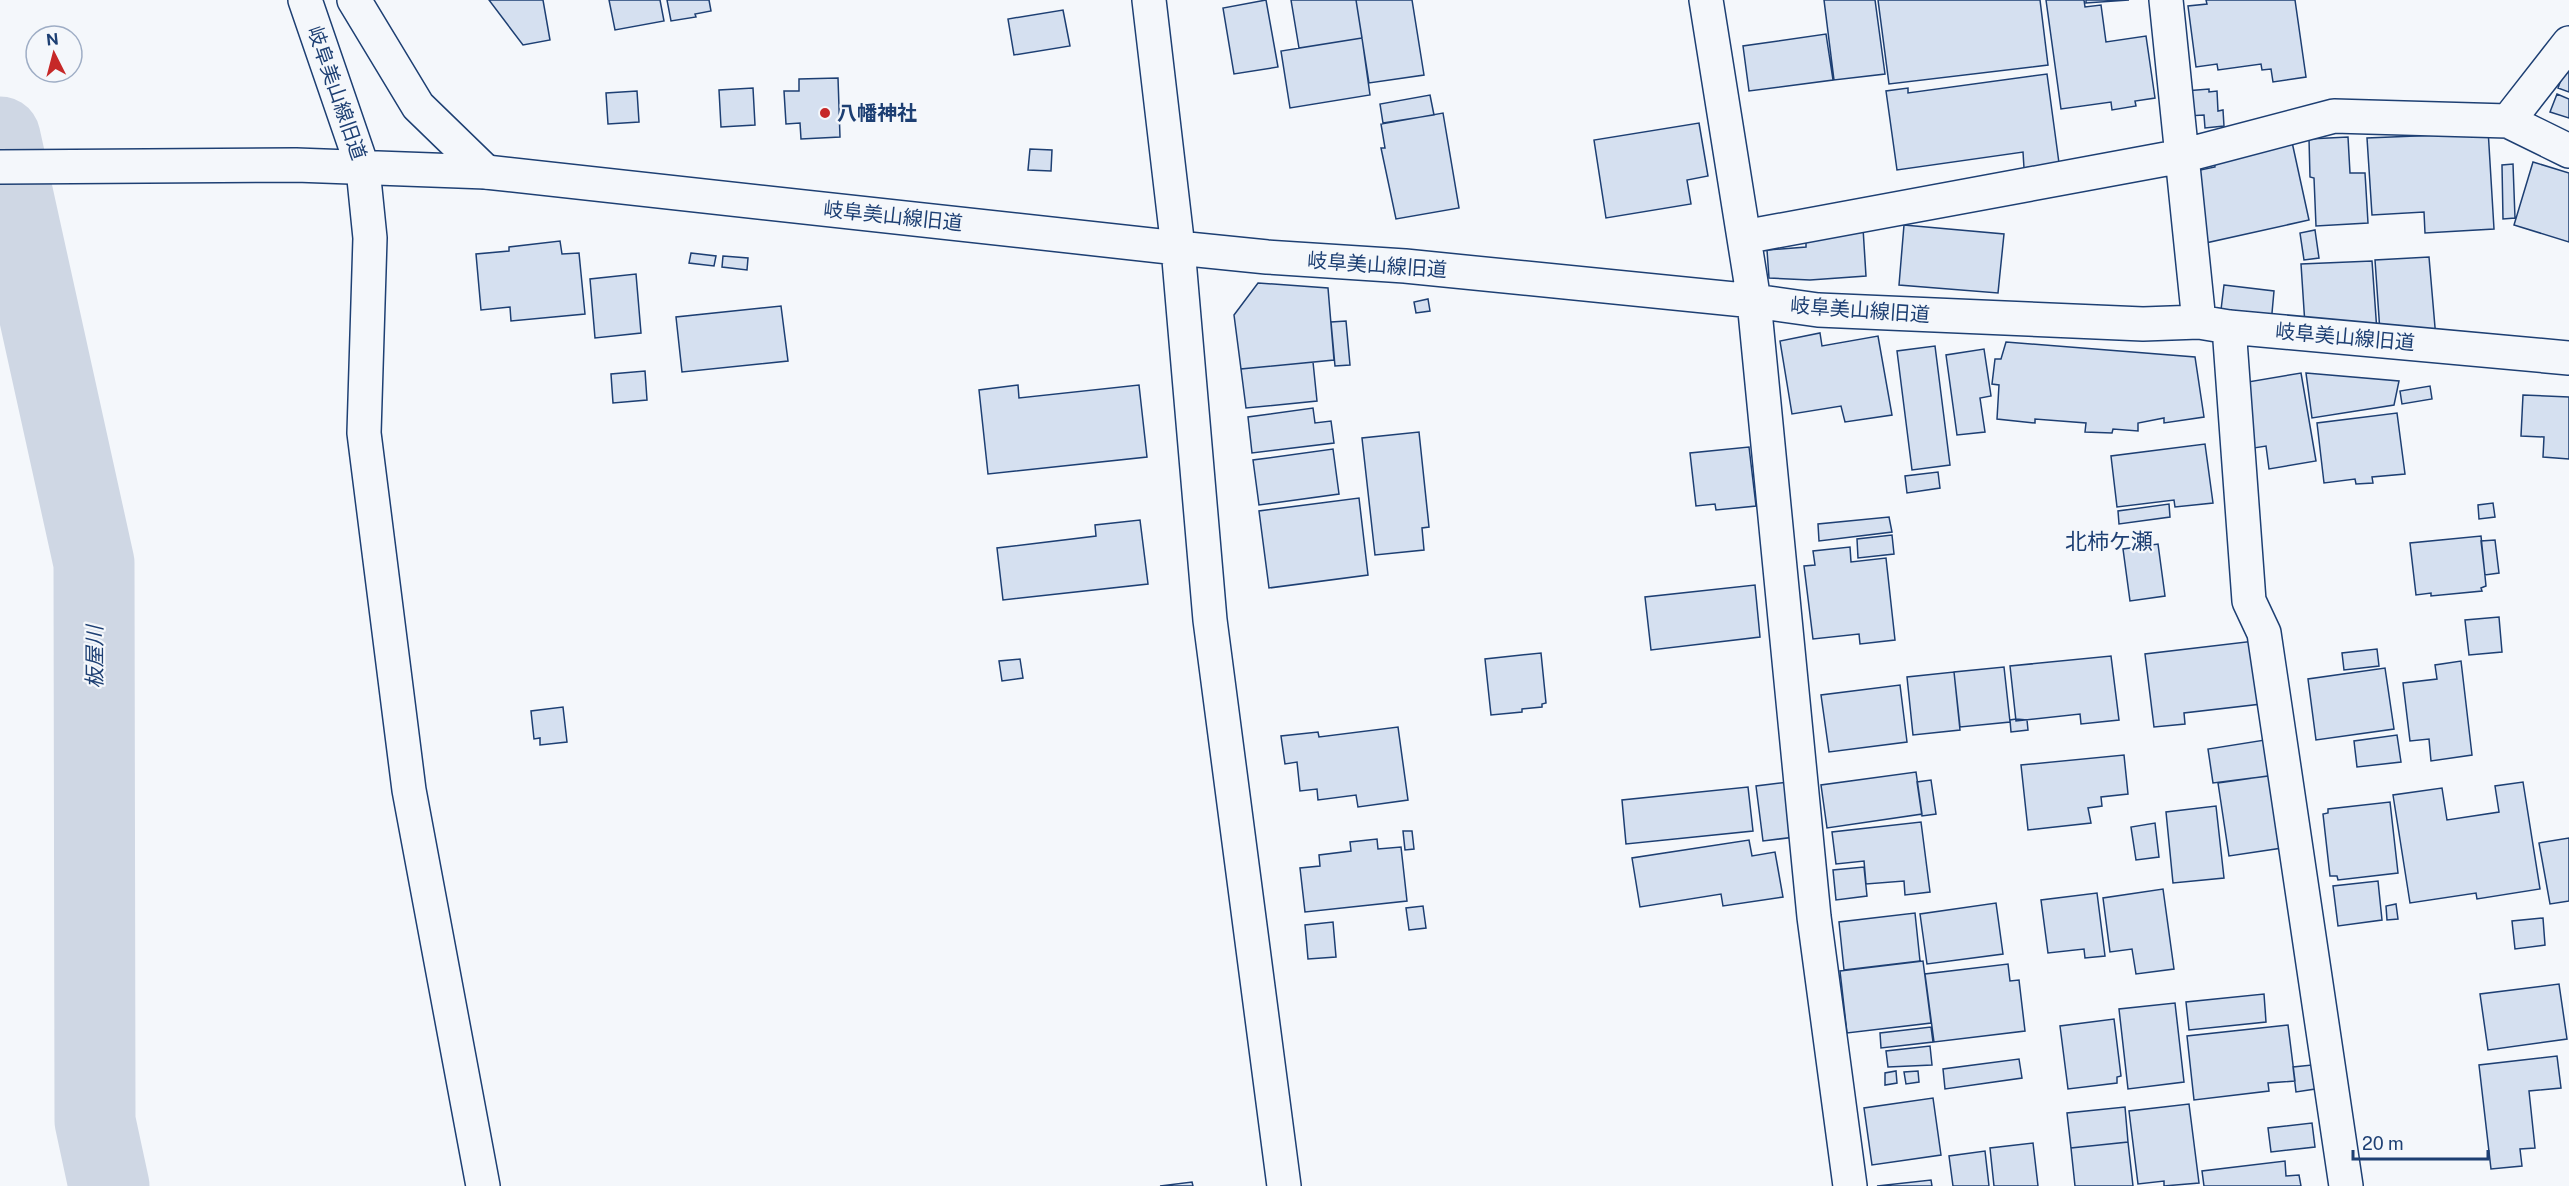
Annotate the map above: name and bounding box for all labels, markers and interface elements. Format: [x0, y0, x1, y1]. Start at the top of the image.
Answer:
street label: 岐阜美山線旧道 [303, 23, 371, 163]
north arrow [24, 24, 84, 84]
text: N [45, 29, 60, 50]
place label: 八幡神社 [837, 101, 917, 125]
marker: 八幡神社 [818, 106, 832, 120]
street label: 岐阜美山線旧道 [822, 197, 964, 235]
street label: 岐阜美山線旧道 [1306, 248, 1448, 282]
street label: 岐阜美山線旧道 [1789, 293, 1931, 327]
street label: 岐阜美山線旧道 [2274, 319, 2416, 355]
district label: 北柿ケ瀬 [2065, 528, 2153, 554]
water label: 板屋川 [82, 624, 107, 689]
scale bar [2353, 1123, 2488, 1161]
text: 20 m [2362, 1133, 2404, 1154]

